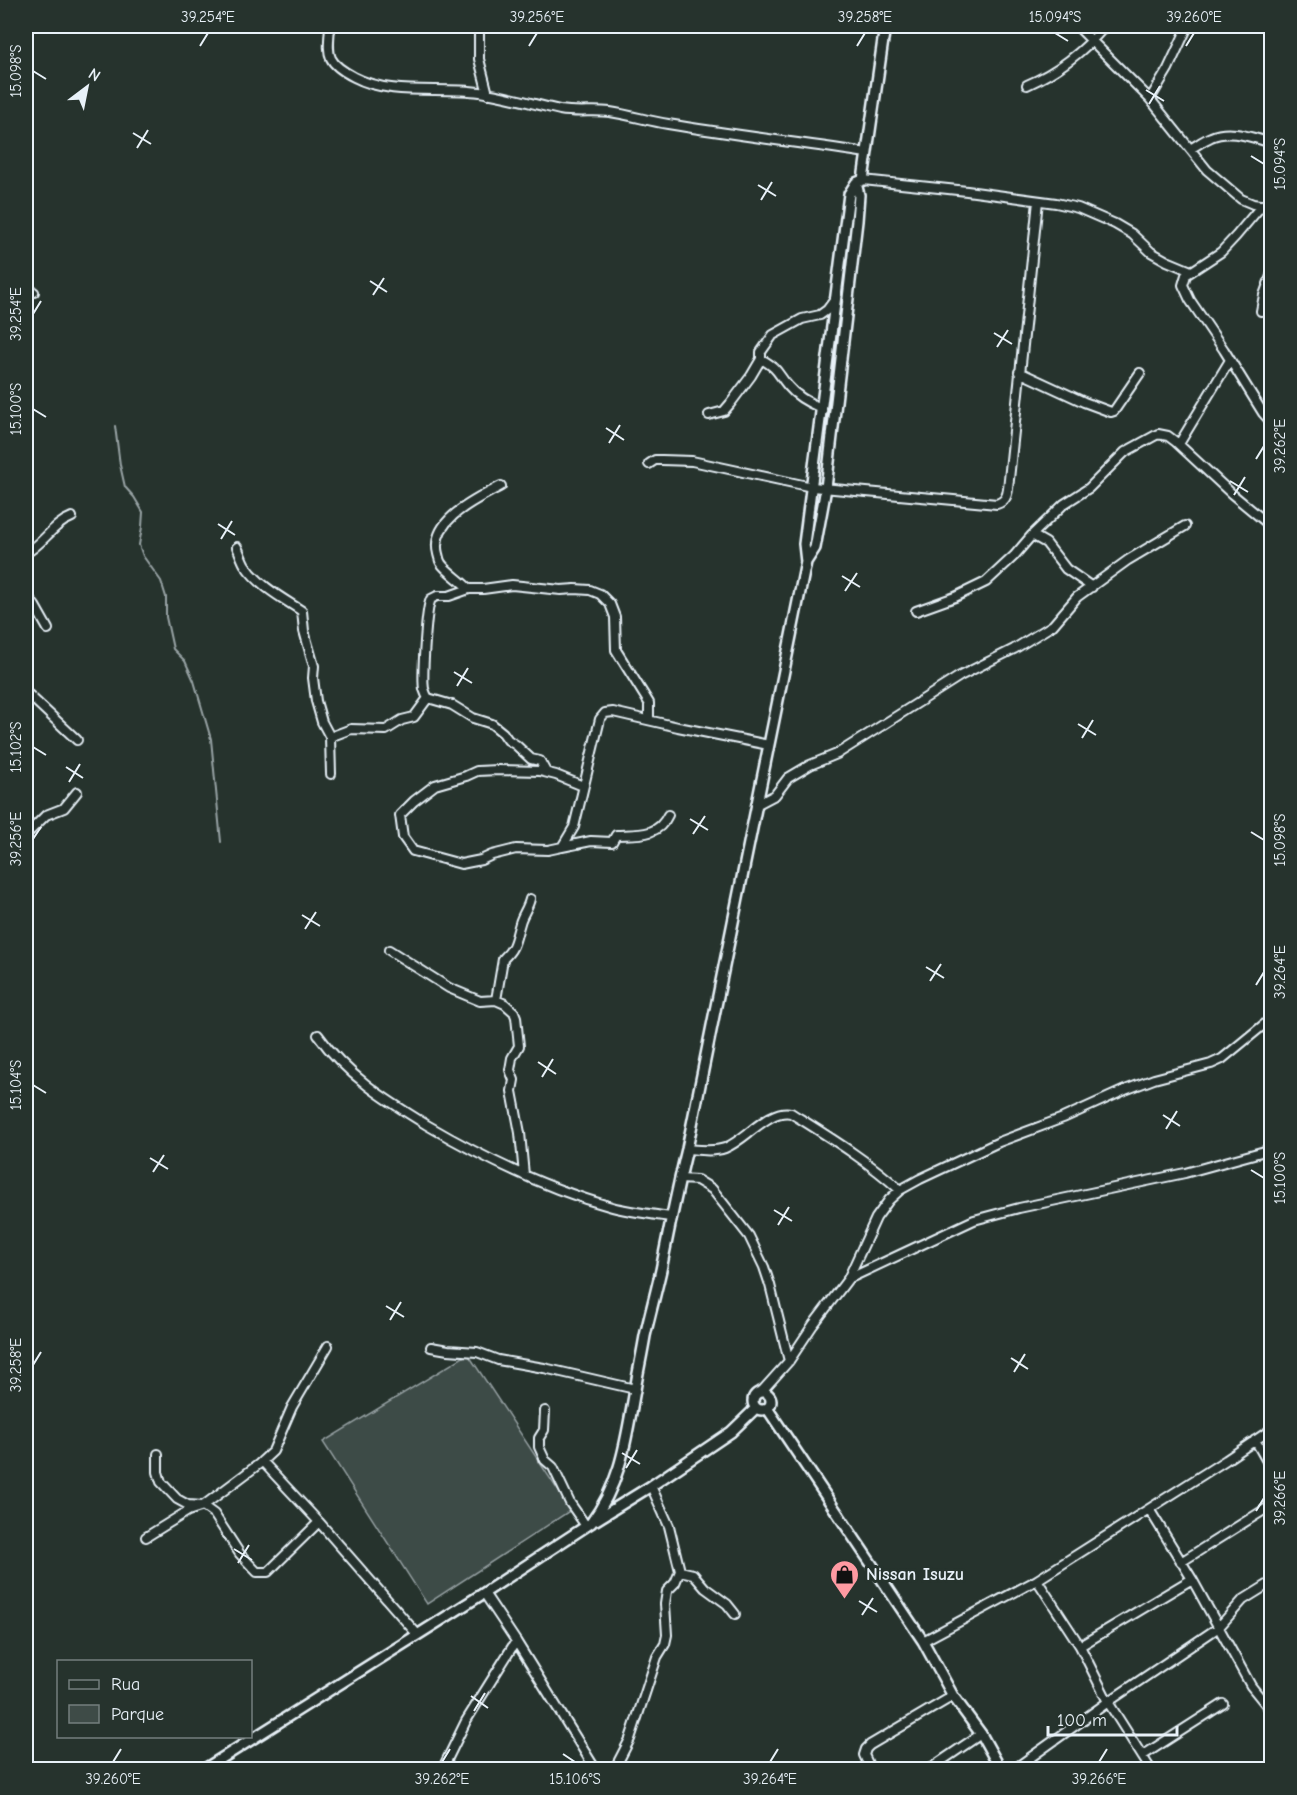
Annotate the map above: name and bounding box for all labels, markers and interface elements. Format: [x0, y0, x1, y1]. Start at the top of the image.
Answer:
text: 39.254°E [181, 8, 235, 26]
text: 39.256°E [510, 8, 564, 26]
text: 39.258°E [838, 8, 892, 26]
text: 15.094°S [1029, 8, 1081, 26]
text: 39.260°E [1166, 8, 1222, 26]
text: 15.098°S [7, 44, 25, 98]
north arrow [57, 57, 117, 117]
text: N [85, 65, 104, 86]
text: 15.094°S [1271, 138, 1289, 190]
text: 39.254°E [7, 287, 25, 341]
text: 15.100°S [7, 383, 25, 435]
text: 39.262°E [1271, 419, 1289, 473]
text: 15.102°S [7, 721, 25, 773]
text: 39.256°E [7, 812, 25, 866]
text: 15.098°S [1271, 813, 1289, 867]
text: 39.264°E [1271, 945, 1289, 999]
text: 15.104°S [7, 1060, 25, 1110]
text: 15.100°S [1271, 1152, 1289, 1204]
text: 39.258°E [7, 1338, 25, 1392]
text: 39.266°E [1271, 1471, 1289, 1525]
shop icon: Nissan Isuzu [829, 1558, 861, 1600]
place label: Nissan Isuzu [866, 1564, 964, 1585]
legend [57, 1660, 252, 1738]
text: Rua [111, 1674, 140, 1695]
scale bar [1048, 1699, 1177, 1737]
text: Parque [111, 1704, 164, 1725]
text: 100 m [1057, 1710, 1107, 1731]
text: 39.260°E [85, 1770, 141, 1788]
text: 39.262°E [415, 1770, 469, 1788]
text: 15.106°S [549, 1770, 601, 1788]
text: 39.264°E [743, 1770, 797, 1788]
text: 39.266°E [1072, 1770, 1126, 1788]

